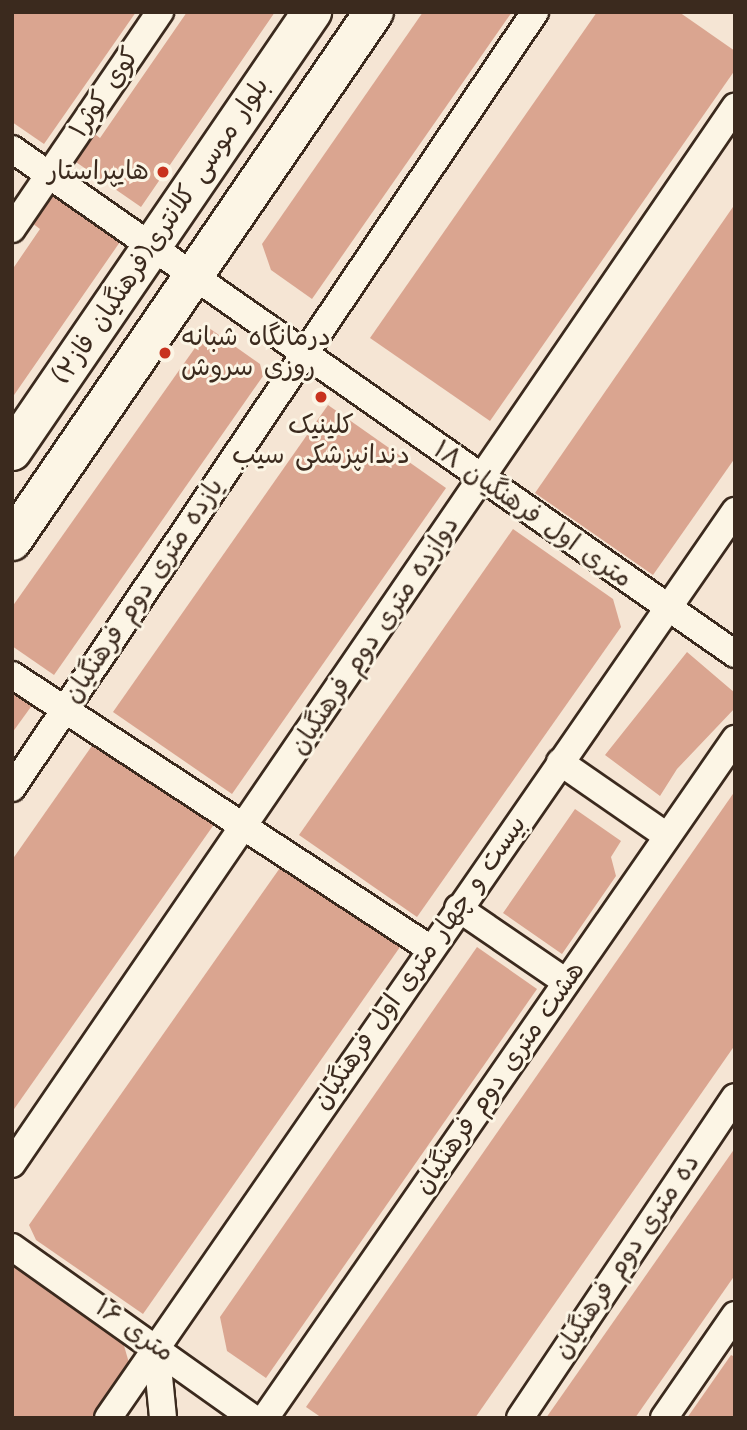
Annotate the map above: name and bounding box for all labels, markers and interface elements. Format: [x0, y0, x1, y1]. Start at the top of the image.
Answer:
street label: کوی کوثر۱ [64, 42, 146, 144]
street label: بلوار موسی کلانتری(فرهنگیان فاز۲) [48, 72, 276, 390]
place label: هایپراستار [47, 156, 149, 188]
marker: هایپراستار [155, 164, 171, 180]
place label: درمانگاه شبانه روزی سروش [181, 322, 331, 384]
marker: درمانگاه شبانه روزی سروش [155, 343, 175, 363]
marker: کلینیک دندانپزشکی سیب [311, 387, 331, 407]
place label: کلینیک دندانپزشکی سیب [232, 410, 410, 472]
street label: ۱۸ متری اول فرهنگیان [427, 435, 637, 595]
street label: یازده متری دوم فرهنگیان [57, 473, 231, 709]
street label: دوازده متری دوم فرهنگیان [284, 511, 466, 761]
street label: بیست و چهار متری اول فرهنگیان [306, 810, 534, 1116]
street label: هشت متری دوم فرهنگیان [408, 956, 592, 1200]
street label: ده متری دوم فرهنگیان [547, 1149, 707, 1365]
street label: ۱۶ متری [89, 1293, 179, 1369]

